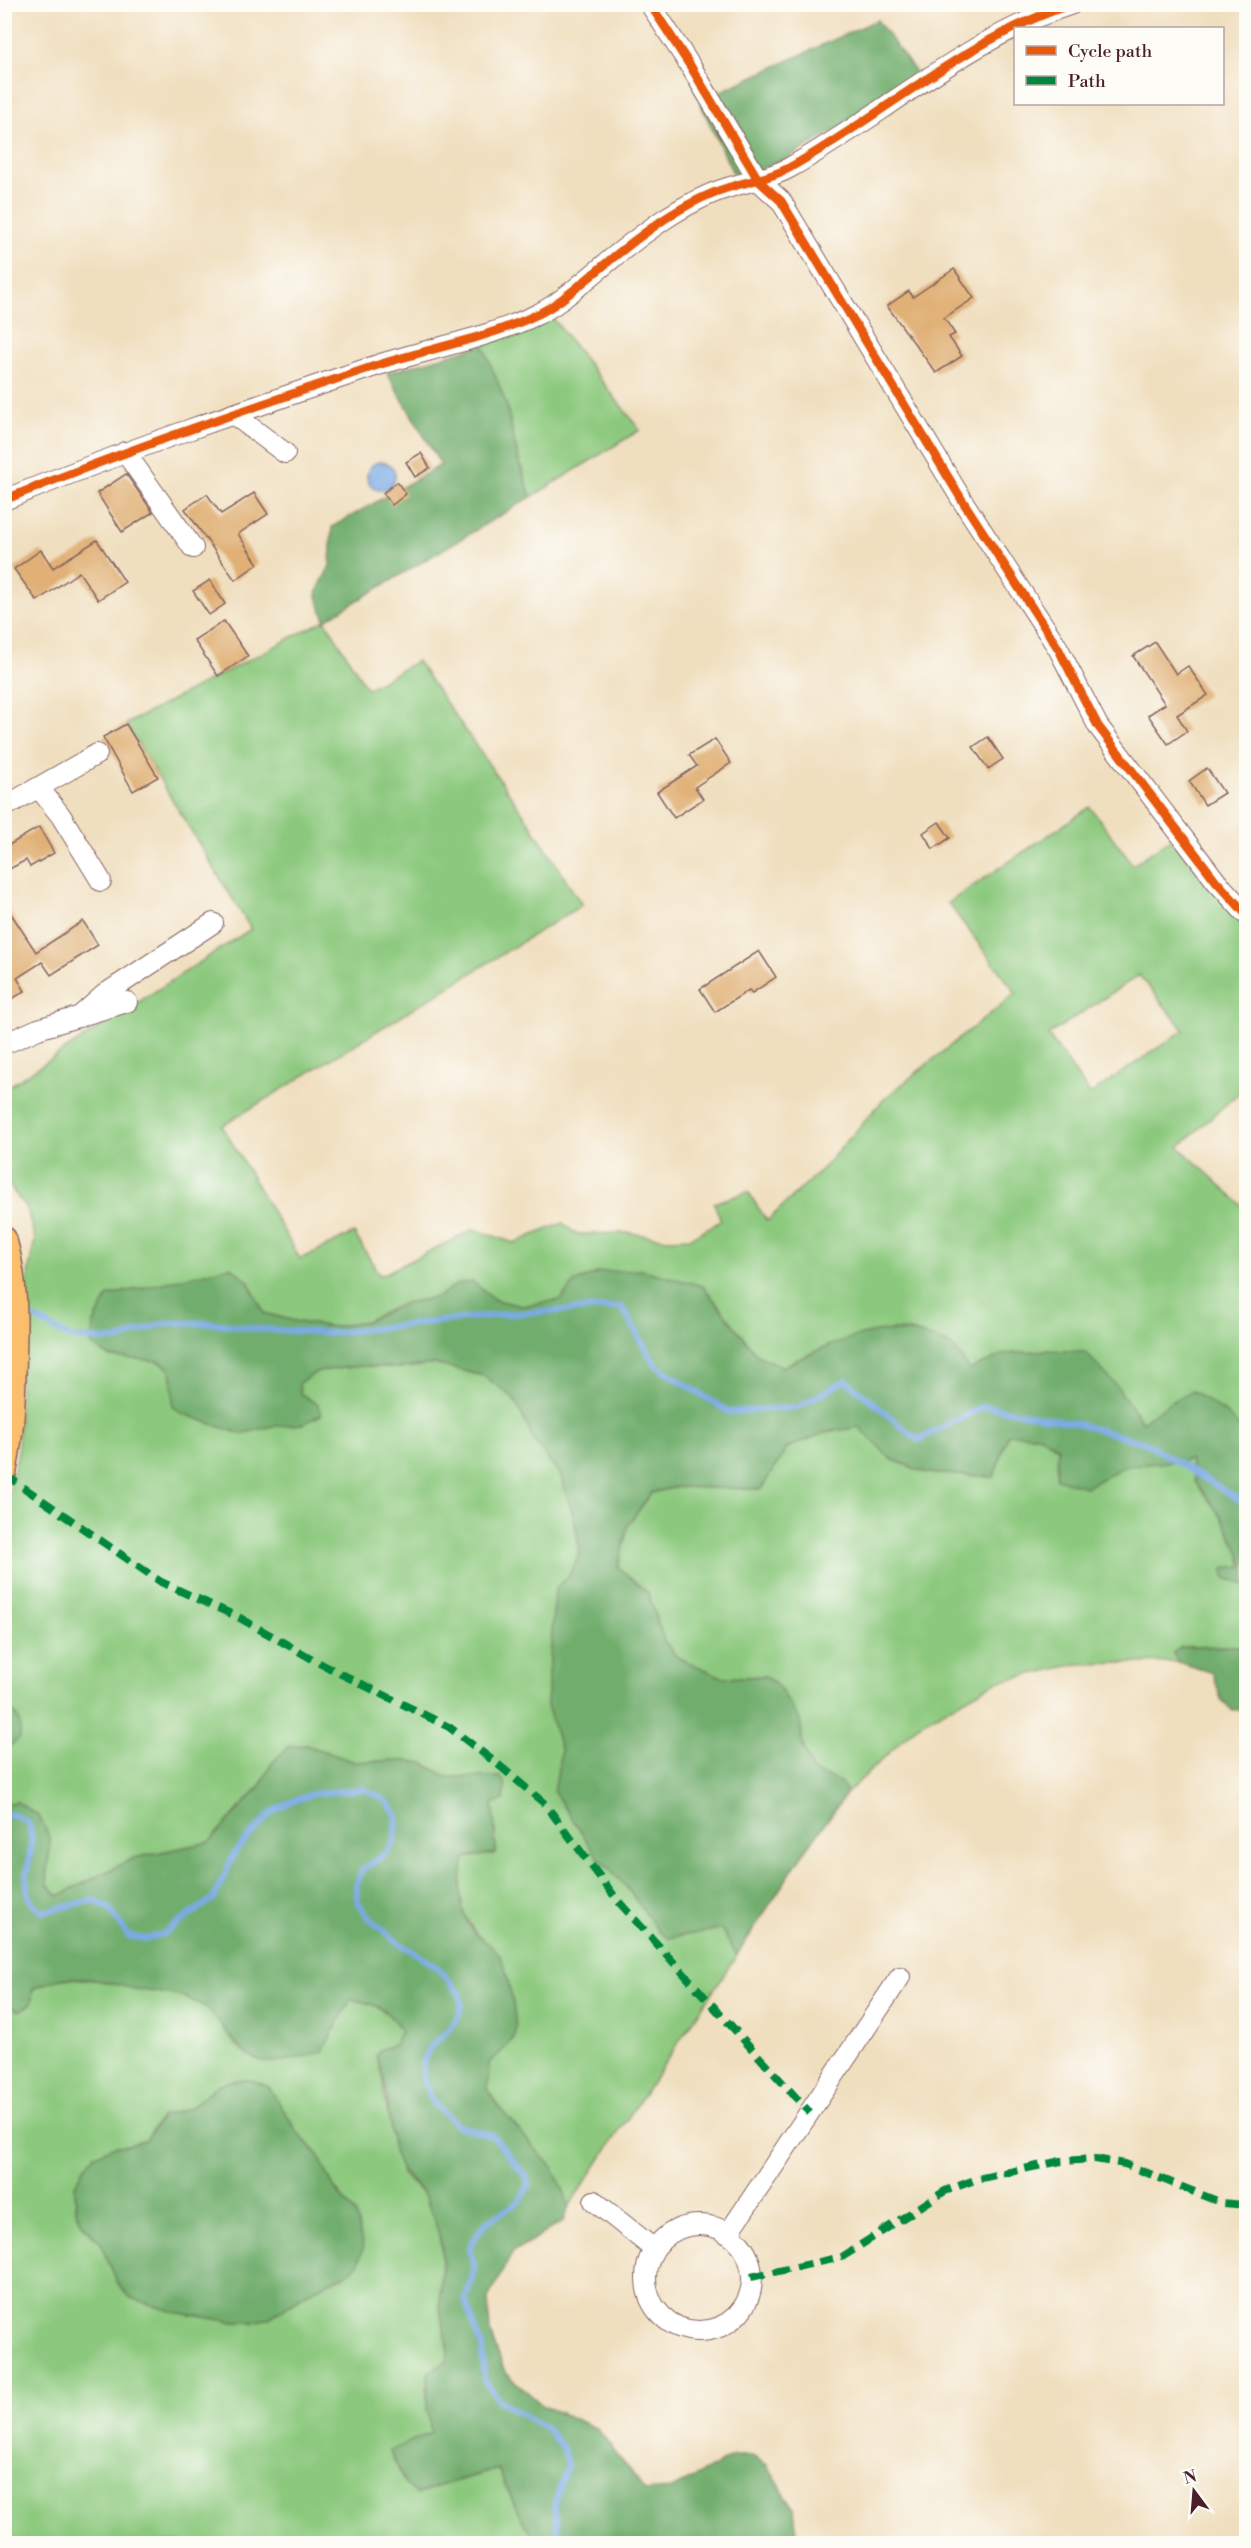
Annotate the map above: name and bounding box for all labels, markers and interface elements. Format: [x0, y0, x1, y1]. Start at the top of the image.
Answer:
legend [1014, 27, 1224, 105]
text: Cycle path [1068, 40, 1152, 63]
text: Path [1068, 70, 1106, 93]
north arrow [1164, 2461, 1224, 2521]
text: N [1181, 2466, 1199, 2489]

